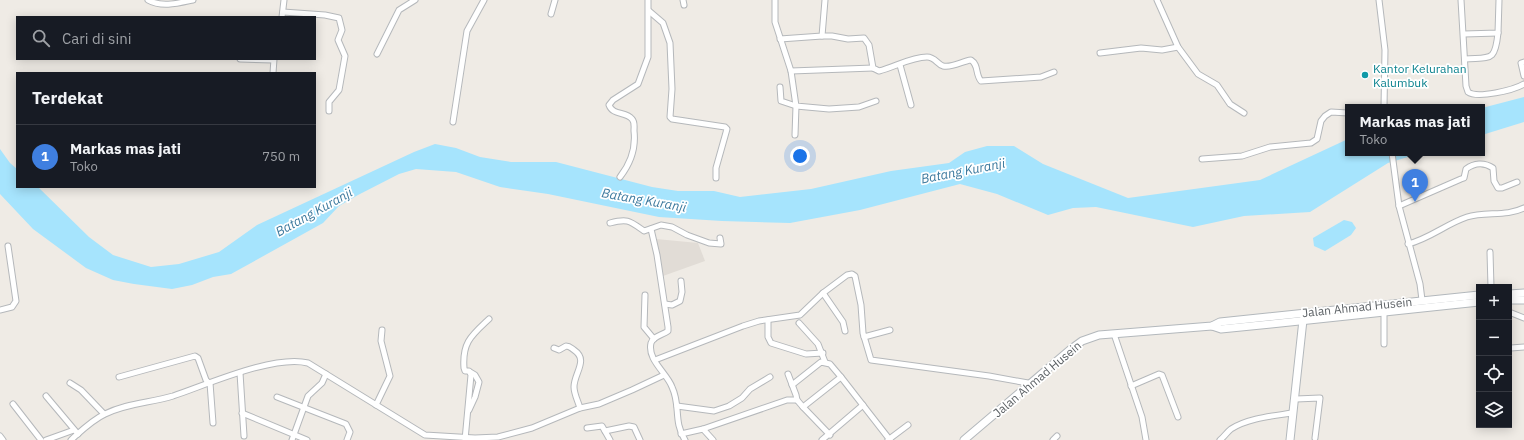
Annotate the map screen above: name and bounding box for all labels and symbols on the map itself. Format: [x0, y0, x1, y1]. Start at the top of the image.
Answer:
place label: Kantor Kelurahan Kalumbuk [1373, 61, 1467, 90]
marker: Kantor Kelurahan Kalumbuk [1360, 70, 1370, 80]
your location [790, 146, 810, 166]
water label: Batang Kuranji [919, 154, 1007, 188]
pin: 1 [1402, 169, 1428, 202]
water label: Batang Kuranji [272, 184, 356, 240]
water label: Batang Kuranji [600, 184, 688, 216]
street label: Jalan Ahmad Husein [1301, 294, 1413, 320]
street label: Jalan Ahmad Husein [990, 338, 1084, 420]

